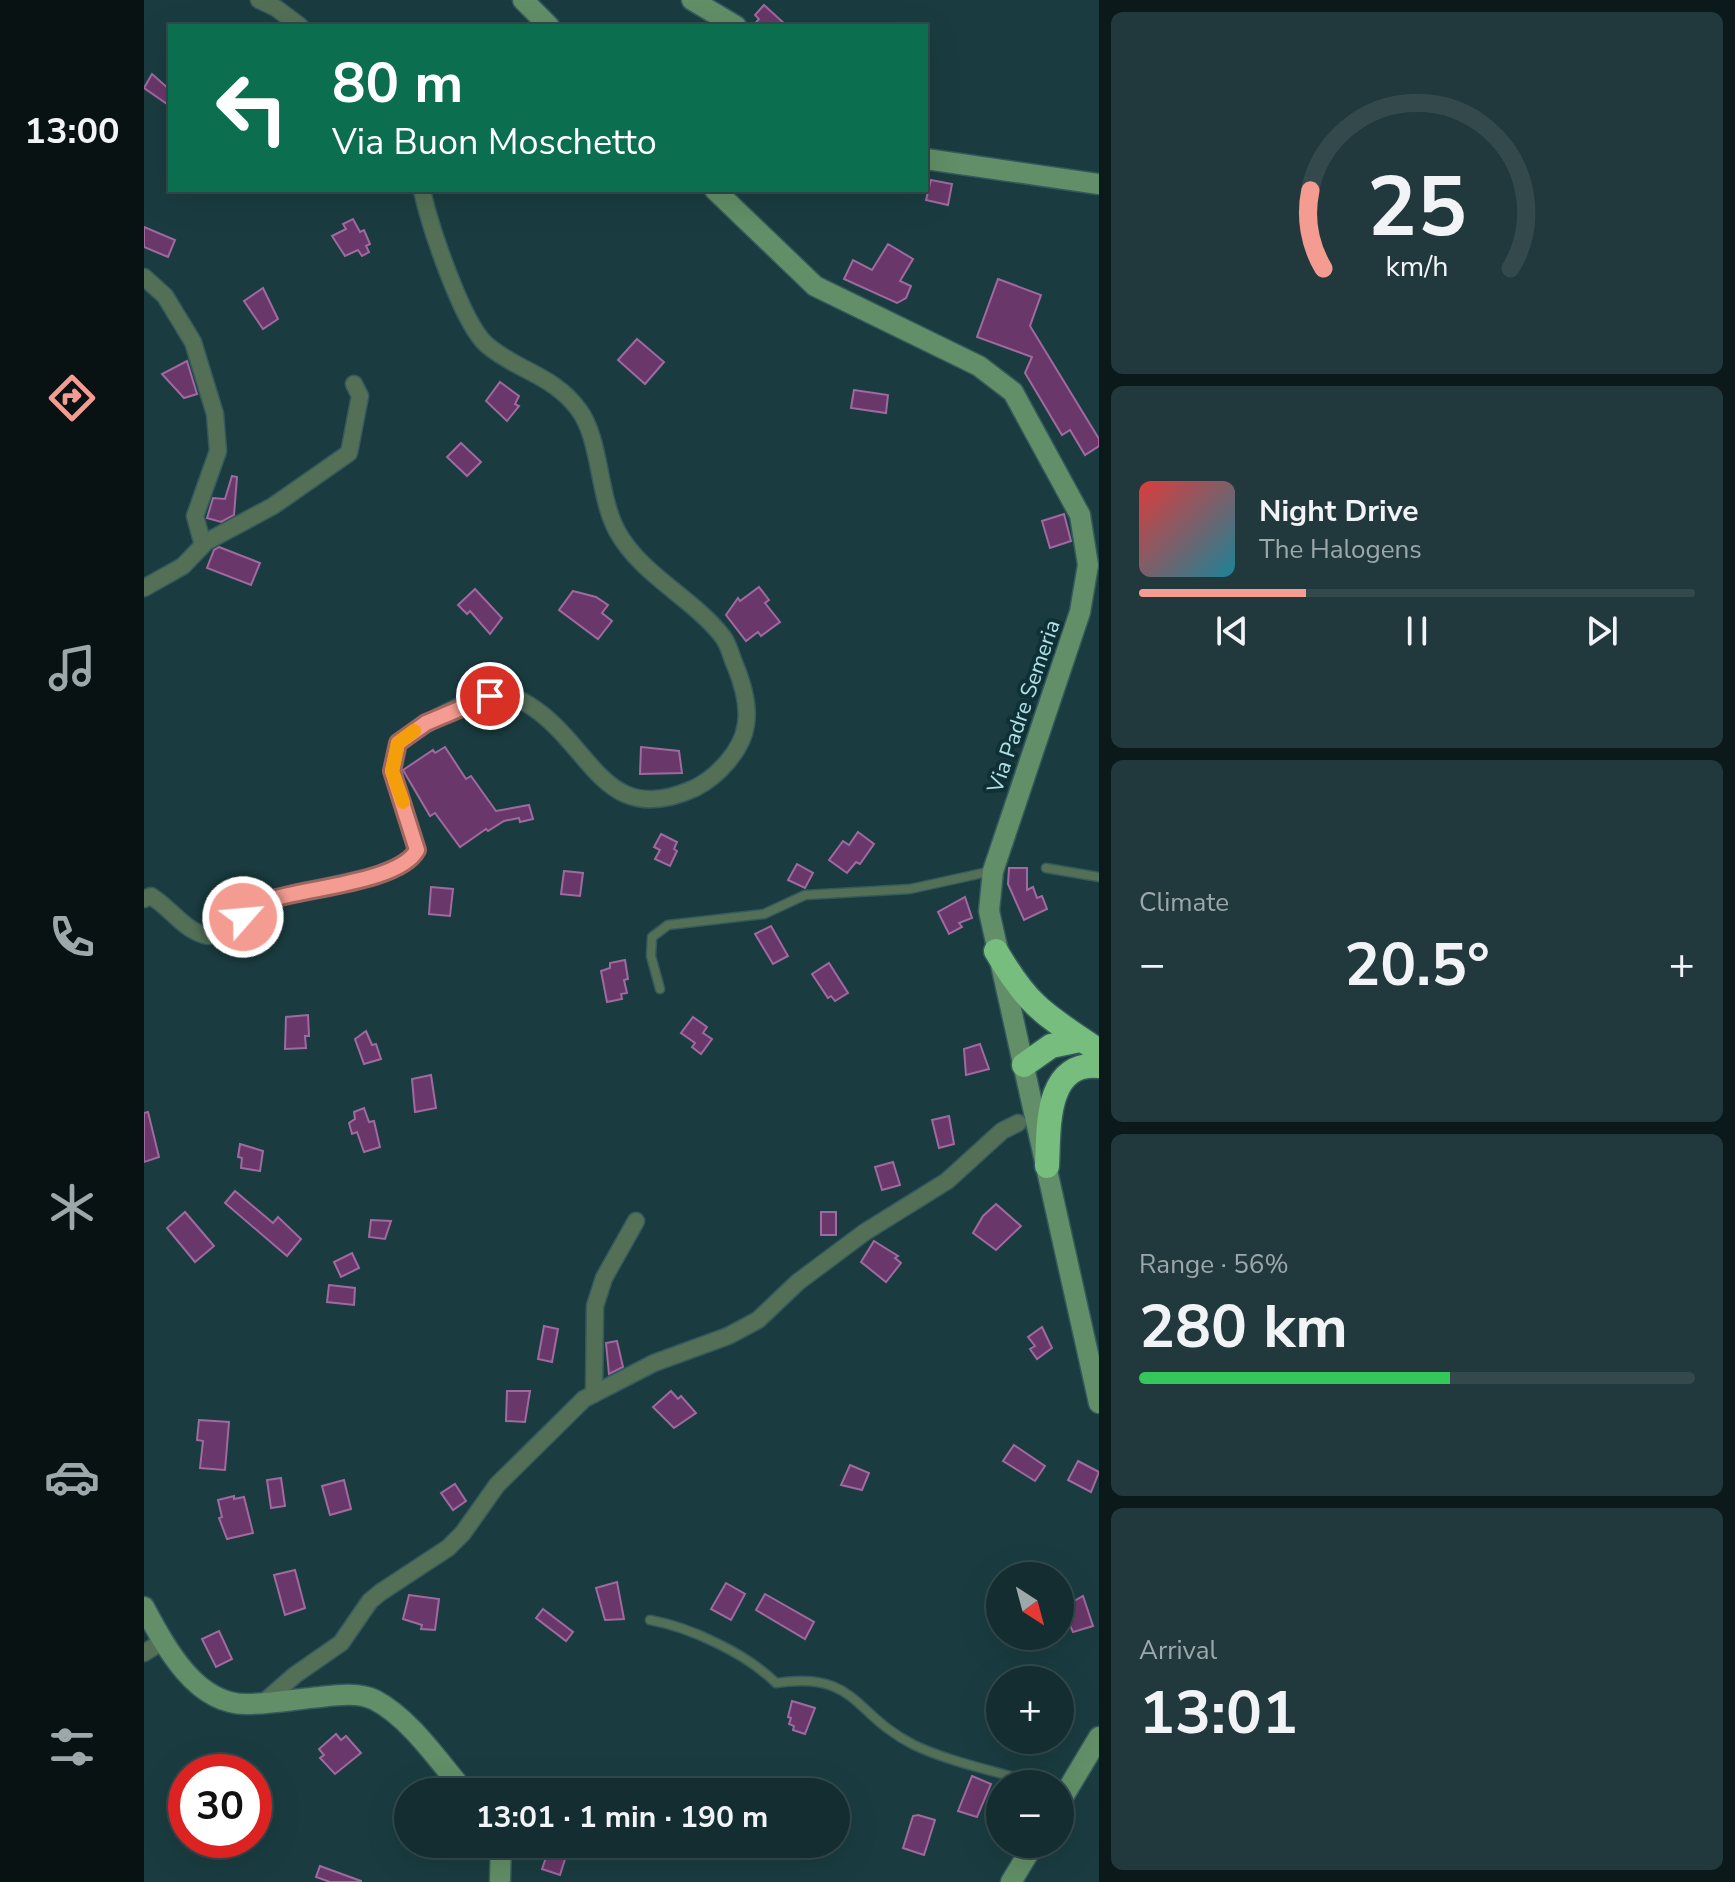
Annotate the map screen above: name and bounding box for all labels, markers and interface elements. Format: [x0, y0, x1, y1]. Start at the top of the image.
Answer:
text: 80 m [332, 45, 463, 122]
icon: left [200, 56, 304, 160]
text: 13:00 [24, 107, 120, 156]
text: Via Buon Moschetto [332, 118, 657, 167]
text: 25 [1367, 151, 1467, 264]
text: km/h [1386, 247, 1448, 286]
icon: directions [44, 370, 100, 426]
text: Night Drive [1259, 491, 1418, 532]
text: The Halogens [1259, 532, 1422, 567]
icon: previous [1210, 609, 1254, 653]
icon: pause [1395, 609, 1439, 653]
icon: next [1580, 609, 1624, 653]
street label: Via Padre Semeria [980, 616, 1068, 798]
icon: music [44, 640, 100, 696]
pin [456, 662, 524, 730]
icon: arrive [468, 674, 512, 718]
position arrow [201, 875, 285, 959]
text: Climate [1139, 885, 1229, 920]
icon: phone [44, 909, 100, 965]
text: 20.5° [1344, 924, 1490, 1006]
text: − [1139, 935, 1165, 995]
text: + [1669, 935, 1695, 995]
icon: climate [44, 1179, 100, 1235]
text: Range · 56% [1139, 1247, 1289, 1282]
text: 280 km [1139, 1286, 1348, 1368]
icon: car [44, 1449, 100, 1505]
north arrow [986, 1562, 1074, 1650]
map controls [986, 1562, 1074, 1858]
text: Arrival [1139, 1633, 1217, 1668]
button: + [986, 1666, 1074, 1754]
text: 13:01 [1139, 1672, 1298, 1754]
icon: filters [44, 1719, 100, 1775]
speed limit sign: 30 [168, 1754, 272, 1858]
button: − [986, 1770, 1074, 1858]
text: 13:01 · 1 min · 190 m [476, 1797, 768, 1838]

